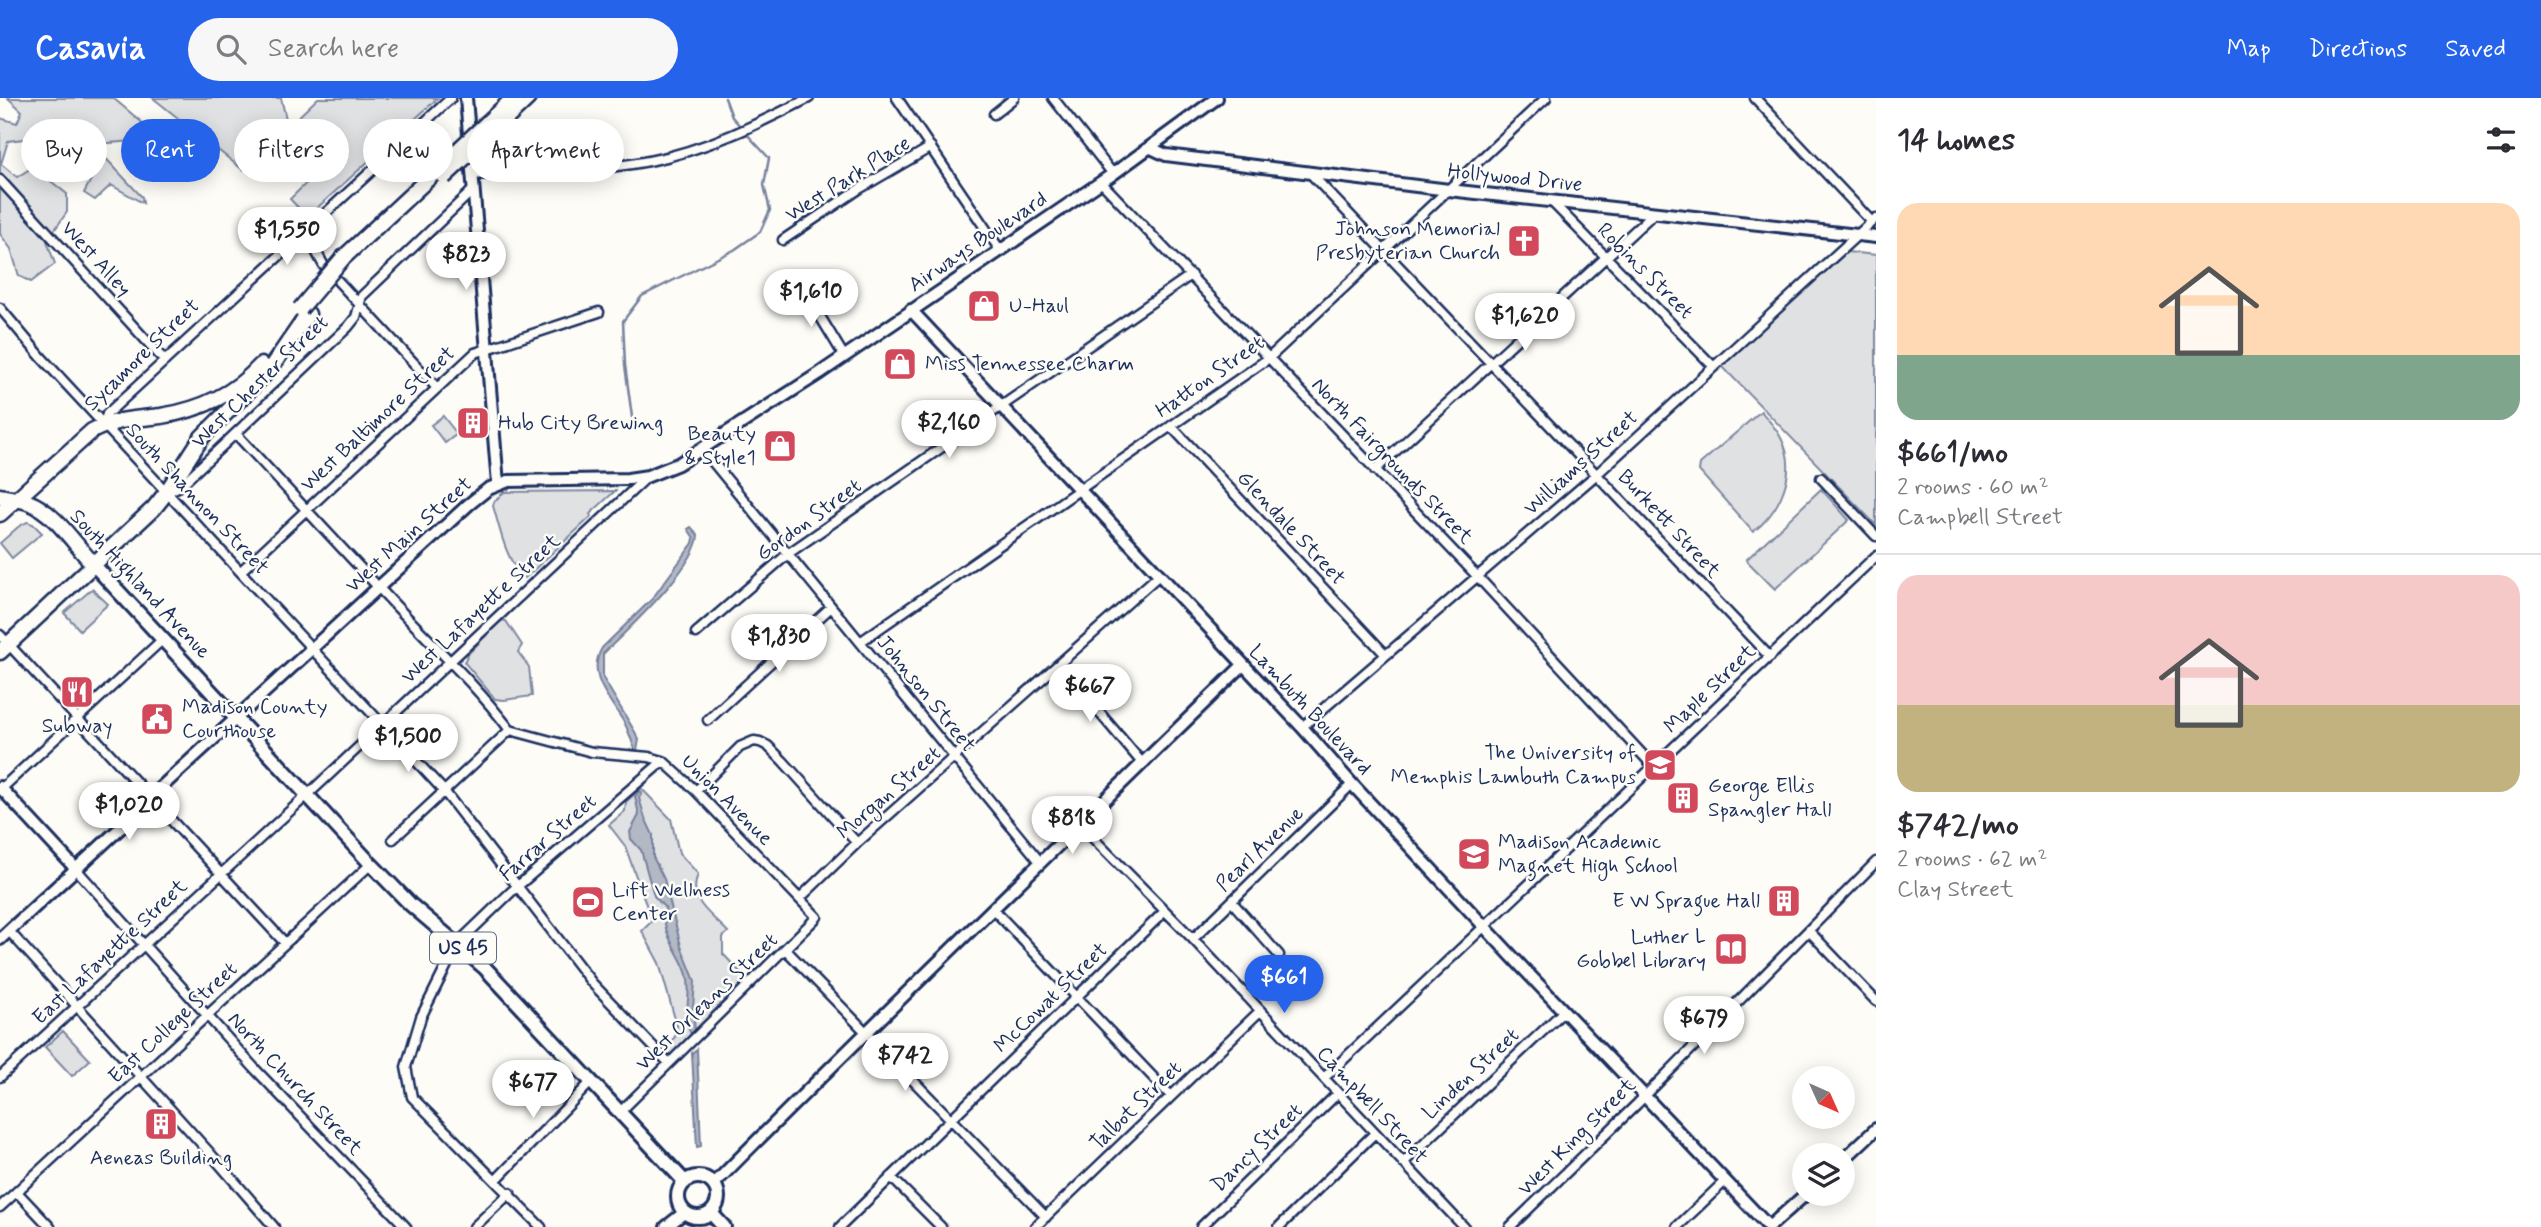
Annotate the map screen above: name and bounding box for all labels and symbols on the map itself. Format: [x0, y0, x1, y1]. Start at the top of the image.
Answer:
street label: West Park Place [780, 129, 916, 229]
street label: Hollywood Drive [1446, 157, 1584, 199]
street label: Airways Boulevard [903, 185, 1053, 299]
pin: $1,550 [230, 208, 344, 267]
street label: West Alley [55, 215, 137, 303]
place label: Johnson Memorial Presbyterian Church [1316, 215, 1500, 267]
street label: Robins Street [1591, 217, 1700, 326]
church icon: Johnson Memorial Presbyterian Church [1505, 222, 1543, 260]
pin: $823 [425, 232, 507, 292]
pin: $1,610 [754, 270, 868, 329]
shop icon: U-Haul [965, 287, 1003, 325]
street label: Sycamore Street [78, 292, 206, 417]
place label: U-Haul [1009, 292, 1069, 320]
pin: $1,620 [1468, 294, 1582, 353]
street label: West Chester Street [185, 309, 335, 455]
street label: Hatton Street [1150, 329, 1270, 425]
street label: West Baltimore Street [295, 340, 462, 498]
shop icon: Miss Tennessee Charm [881, 345, 919, 383]
place label: Miss Tennessee Charm [925, 350, 1134, 378]
street label: North Fairgrounds Street [1304, 371, 1480, 552]
pin: $2,160 [892, 400, 1006, 460]
building icon: Hub City Brewing [454, 404, 492, 442]
street label: Williams Street [1518, 404, 1644, 522]
place label: Hub City Brewing [498, 409, 663, 437]
street label: South Shannon Street [119, 417, 275, 581]
place label: Beauty & Style1 [684, 420, 756, 472]
shop icon: Beauty & Style1 [761, 427, 799, 465]
street label: Burkett Street [1611, 463, 1727, 585]
street label: Glendale Street [1230, 464, 1352, 592]
street label: West Main Street [340, 471, 478, 599]
street label: Gordon Street [751, 472, 867, 568]
street label: South Highland Avenue [62, 503, 217, 666]
street label: West Lafayette Street [395, 527, 567, 690]
pin: $1,830 [722, 614, 836, 674]
street label: Johnson Street [870, 629, 982, 759]
street label: Maple Street [1658, 637, 1763, 740]
street label: Lambuth Boulevard [1242, 639, 1378, 781]
pin: $667 [1049, 664, 1131, 724]
restaurant icon: Subway [58, 673, 96, 711]
place label: Madison County Courthouse [182, 693, 328, 745]
public building icon: Madison County Courthouse [138, 700, 176, 738]
place label: Subway [42, 712, 112, 740]
pin: $1,500 [351, 714, 465, 774]
place label: The University of Memphis Lambuth Campus [1390, 739, 1636, 791]
street label: Morgan Street [831, 740, 948, 847]
school or university icon: The University of Memphis Lambuth Campus [1641, 746, 1679, 784]
street label: Union Avenue [675, 748, 779, 852]
place label: George Ellis Spangler Hall [1708, 772, 1831, 824]
building icon: George Ellis Spangler Hall [1664, 779, 1702, 817]
pin: $1,020 [72, 782, 186, 842]
street label: Farrar Street [493, 788, 603, 888]
pin: $818 [1031, 796, 1113, 856]
street label: Pearl Avenue [1210, 800, 1310, 898]
place label: Madison Academic Magnet High School [1498, 828, 1678, 882]
school or university icon: Madison Academic Magnet High School [1455, 835, 1493, 873]
street label: East Lafayette Street [26, 872, 194, 1031]
place label: Lift Wellness Center [612, 876, 730, 928]
building icon: E W Sprague Hall [1765, 882, 1803, 920]
sports icon: Lift Wellness Center [569, 883, 607, 921]
place label: E W Sprague Hall [1612, 887, 1760, 917]
place label: Luther L Gobbel Library [1576, 923, 1706, 975]
street label: West Orleans Street [630, 927, 784, 1077]
library icon: Luther L Gobbel Library [1712, 930, 1750, 968]
road number: US 45 [430, 932, 496, 964]
street label: McCowat Street [988, 936, 1114, 1060]
street label: East College Street [102, 956, 244, 1090]
pin: $661 [1243, 956, 1325, 1015]
pin: $679 [1663, 996, 1745, 1056]
street label: North Church Street [221, 1006, 369, 1162]
street label: Linden Street [1416, 1022, 1526, 1126]
pin: $742 [864, 1034, 946, 1093]
street label: Campbell Street [1310, 1040, 1434, 1170]
street label: Talbot Street [1084, 1055, 1188, 1157]
pin: $677 [492, 1060, 574, 1120]
north arrow [1792, 1066, 1855, 1129]
street label: West King Street [1512, 1071, 1643, 1203]
street label: Dancy Street [1205, 1097, 1309, 1199]
building icon: Aeneas Building [142, 1105, 180, 1143]
place label: Aeneas Building [90, 1144, 232, 1172]

